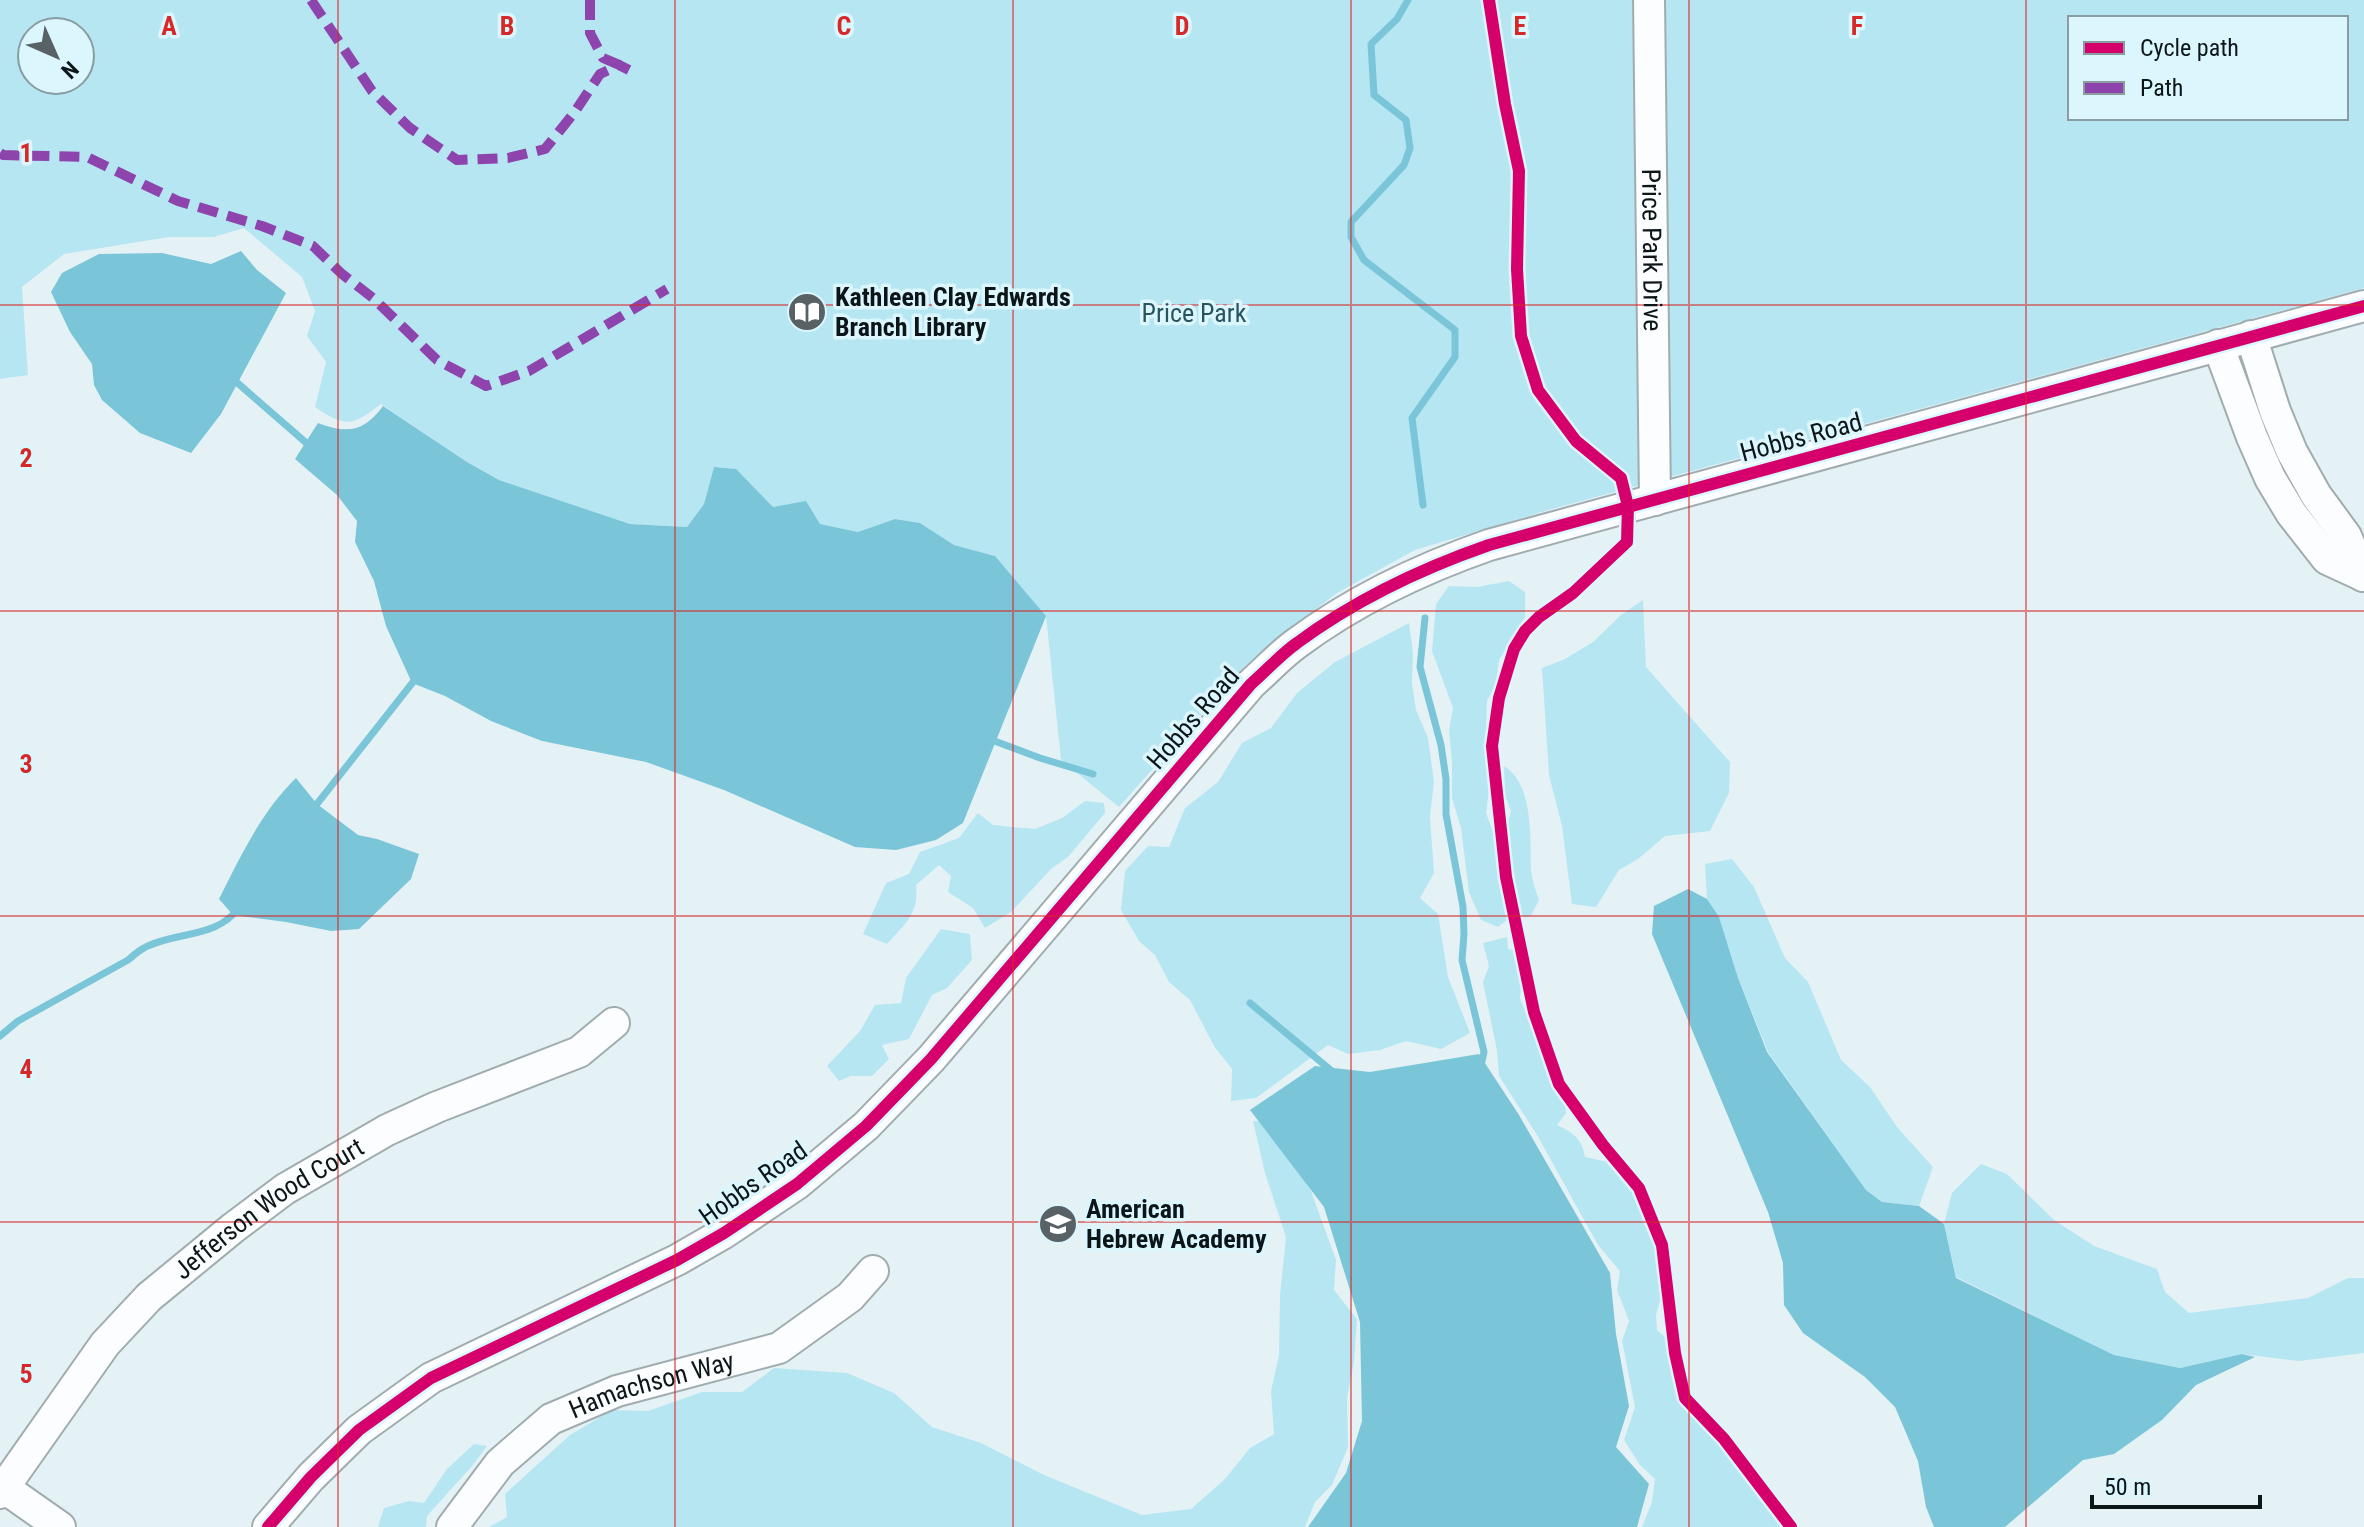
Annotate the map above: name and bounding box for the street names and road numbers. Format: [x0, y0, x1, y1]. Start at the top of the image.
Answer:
street label: Price Park Drive [1636, 168, 1668, 332]
street label: Hobbs Road [1737, 406, 1865, 468]
street label: Hobbs Road [1141, 661, 1245, 775]
street label: Jefferson Wood Court [168, 1132, 369, 1285]
street label: Hobbs Road [693, 1135, 813, 1231]
street label: Hamachson Way [565, 1346, 738, 1425]

